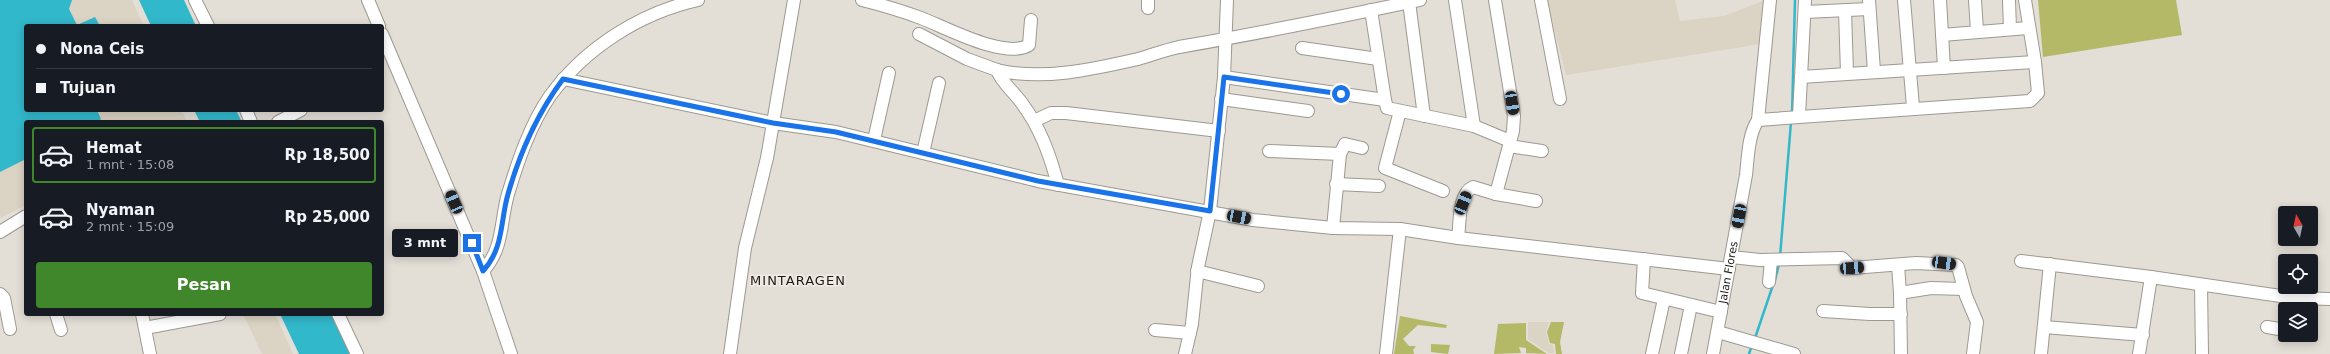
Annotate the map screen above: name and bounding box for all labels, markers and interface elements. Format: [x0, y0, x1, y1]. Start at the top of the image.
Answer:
text: Nona Ceis [60, 40, 144, 58]
text: Tujuan [60, 79, 116, 97]
route start [1332, 85, 1350, 103]
car [1504, 90, 1520, 116]
icon: car [38, 137, 74, 173]
text: Hemat [86, 139, 142, 157]
text: Rp 18,500 [285, 146, 370, 164]
text: 1 mnt · 15:08 [86, 157, 174, 172]
car [444, 189, 464, 215]
car [1453, 190, 1473, 216]
icon: car [38, 199, 74, 235]
text: Nyaman [86, 201, 155, 219]
car [1731, 203, 1747, 229]
north arrow [2278, 206, 2318, 246]
map controls [2278, 206, 2318, 342]
text: Rp 25,000 [285, 208, 370, 226]
car [1226, 209, 1252, 225]
text: 2 mnt · 15:09 [86, 219, 174, 234]
callout: 3 mnt [392, 229, 458, 257]
route end [463, 234, 481, 252]
text: 3 mnt [404, 235, 446, 250]
street label: Jalan Flores [1716, 240, 1740, 306]
button: locate [2278, 254, 2318, 294]
car [1931, 255, 1957, 271]
car [1840, 261, 1864, 275]
button: Pesan [36, 262, 372, 308]
district label: MINTARAGEN [750, 273, 846, 288]
button: layers [2278, 302, 2318, 342]

